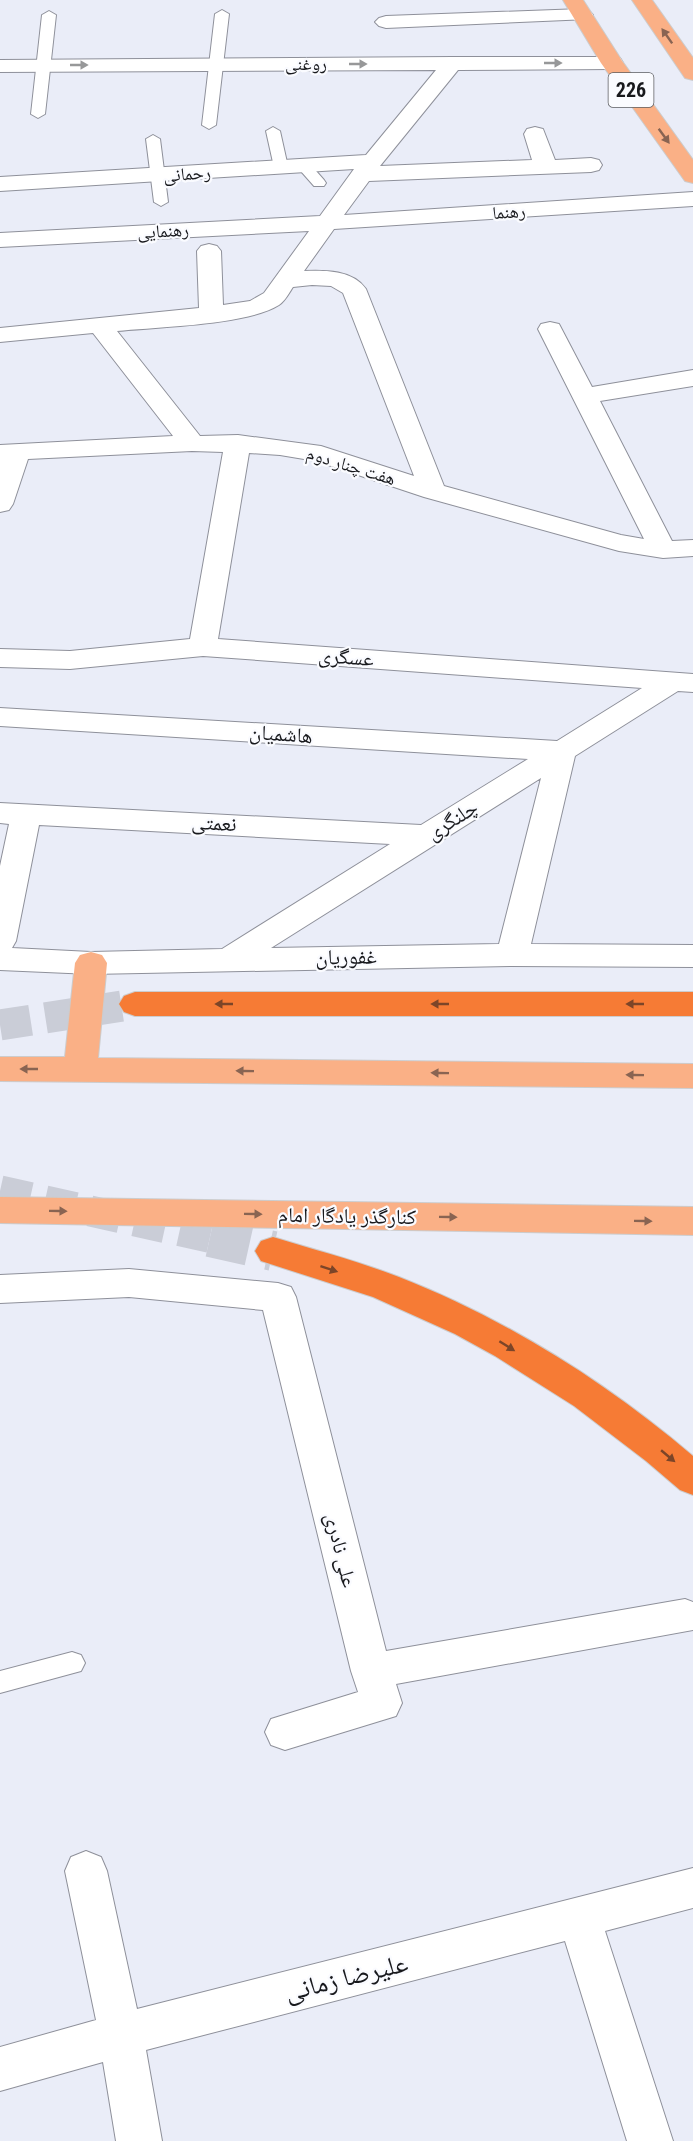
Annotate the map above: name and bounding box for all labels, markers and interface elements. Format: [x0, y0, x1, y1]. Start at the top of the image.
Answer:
one-way arrow [661, 29, 673, 45]
street label: روغنی [285, 53, 327, 75]
one-way arrow [544, 58, 563, 68]
one-way arrow [349, 59, 368, 69]
one-way arrow [70, 60, 89, 70]
road number: 226 [608, 73, 654, 107]
one-way arrow [658, 127, 670, 143]
street label: رحمانی [162, 161, 212, 187]
street label: رهنما [492, 200, 526, 223]
street label: رهنمایی [137, 219, 190, 243]
street label: هفت چنار دوم [304, 442, 398, 491]
street label: عسگری [317, 643, 375, 671]
street label: هاشمیان [248, 720, 314, 748]
street label: چلنگری [422, 795, 482, 845]
street label: نعمتی [191, 810, 237, 837]
street label: غفوریان [315, 944, 377, 970]
one-way arrow [214, 999, 233, 1009]
one-way arrow [430, 999, 449, 1009]
one-way arrow [625, 999, 644, 1009]
one-way arrow [19, 1065, 38, 1074]
one-way arrow [235, 1067, 254, 1076]
one-way arrow [430, 1068, 449, 1078]
one-way arrow [625, 1070, 644, 1080]
street label: کنارگذر یادگار امام [278, 1203, 417, 1231]
one-way arrow [49, 1206, 68, 1216]
one-way arrow [244, 1209, 263, 1219]
one-way arrow [439, 1213, 458, 1222]
one-way arrow [634, 1216, 653, 1225]
one-way arrow [320, 1264, 338, 1274]
one-way arrow [499, 1340, 515, 1351]
one-way arrow [660, 1449, 675, 1462]
street label: علی نادری [319, 1510, 362, 1590]
street label: علیرضا زمانی [281, 1947, 411, 2008]

